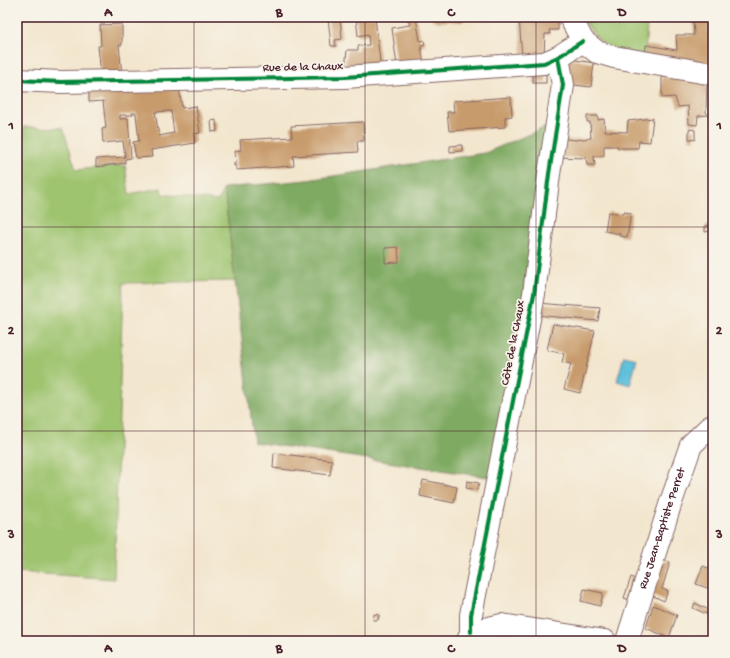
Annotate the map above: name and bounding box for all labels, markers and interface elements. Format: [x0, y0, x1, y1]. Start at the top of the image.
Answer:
text: A [103, 6, 113, 21]
text: B [275, 6, 284, 21]
text: C [446, 6, 456, 21]
text: D [617, 6, 627, 21]
street label: Rue de la Chaux [263, 60, 344, 76]
text: 1 [7, 119, 14, 134]
text: 1 [715, 119, 722, 134]
street label: Côte de la Chaux [499, 299, 529, 387]
text: 2 [8, 324, 15, 339]
text: 2 [716, 324, 723, 339]
street label: Rue Jean-Baptiste Perret [637, 465, 690, 591]
text: 3 [7, 528, 15, 543]
text: 3 [715, 528, 723, 543]
text: A [103, 642, 113, 657]
text: B [275, 642, 284, 657]
text: C [446, 642, 456, 657]
text: D [617, 642, 627, 657]

